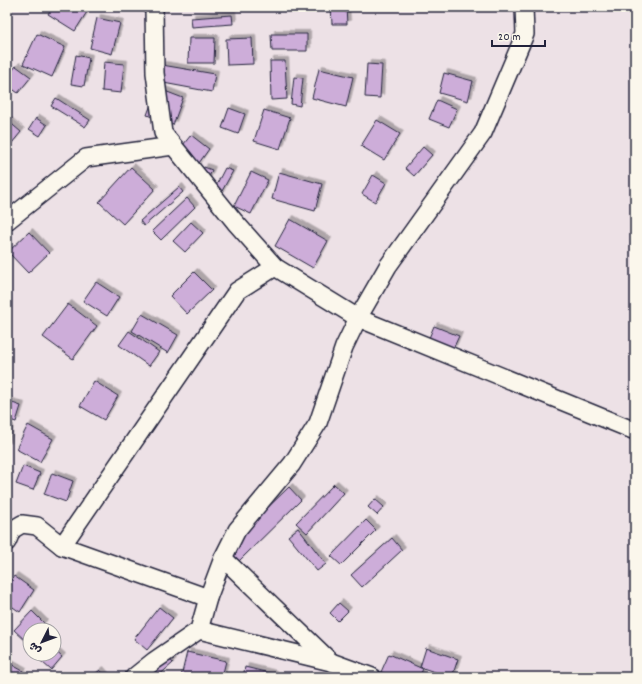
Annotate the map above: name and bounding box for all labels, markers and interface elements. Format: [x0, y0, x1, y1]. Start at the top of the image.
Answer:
scale bar [492, 22, 545, 48]
text: 20 m [498, 29, 521, 46]
north arrow [22, 622, 62, 662]
text: ش [26, 638, 46, 657]

